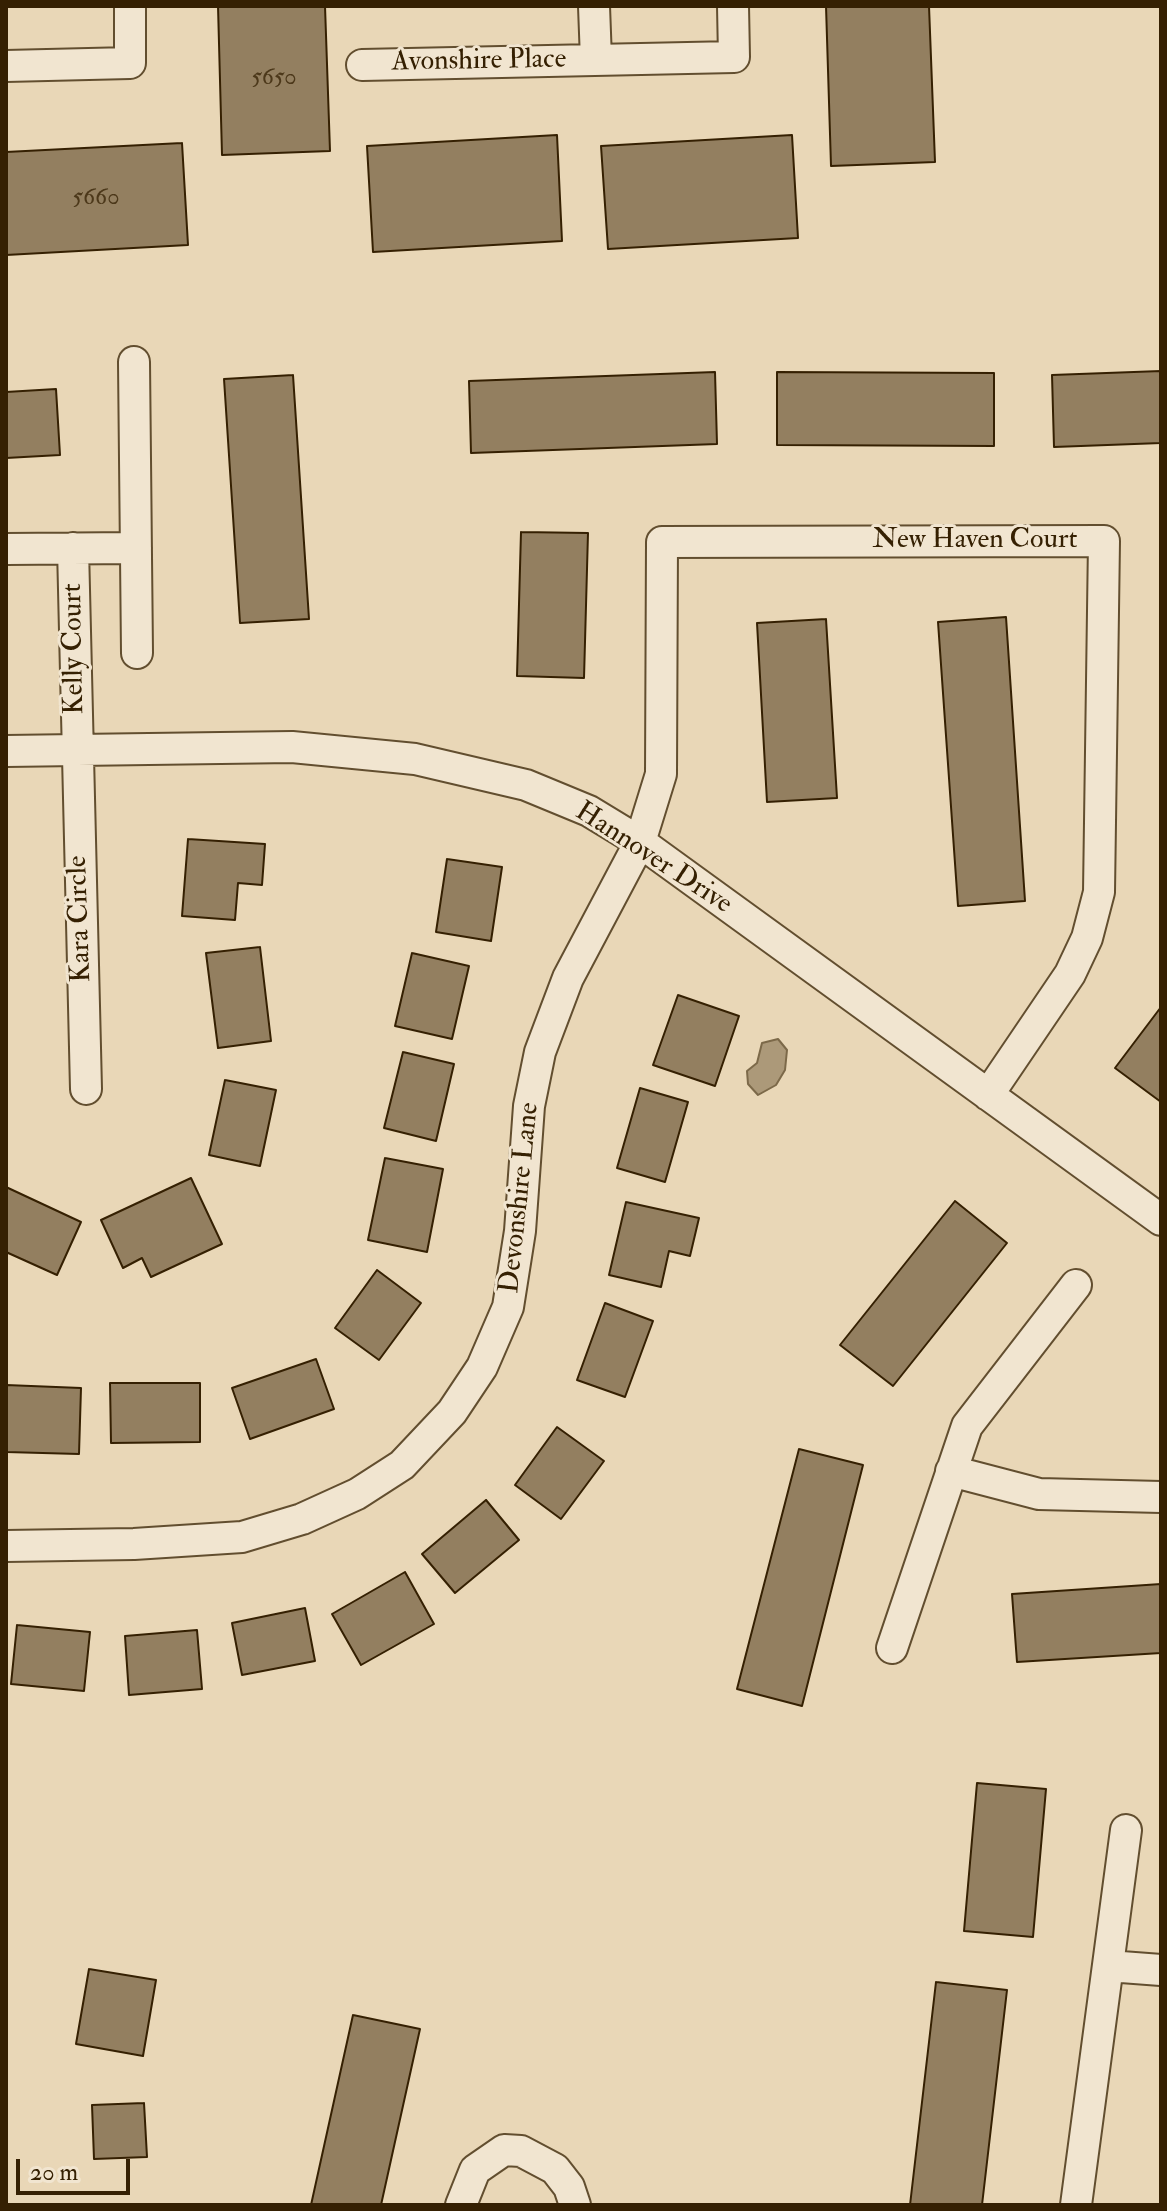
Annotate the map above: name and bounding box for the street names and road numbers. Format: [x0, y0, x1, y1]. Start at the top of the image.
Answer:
street label: Avonshire Place [391, 44, 567, 80]
street label: New Haven Court [872, 524, 1078, 558]
street label: Kelly Court [57, 583, 93, 715]
street label: Hannover Drive [568, 796, 738, 922]
street label: Kara Circle [62, 855, 100, 983]
street label: Devonshire Lane [494, 1101, 548, 1295]

